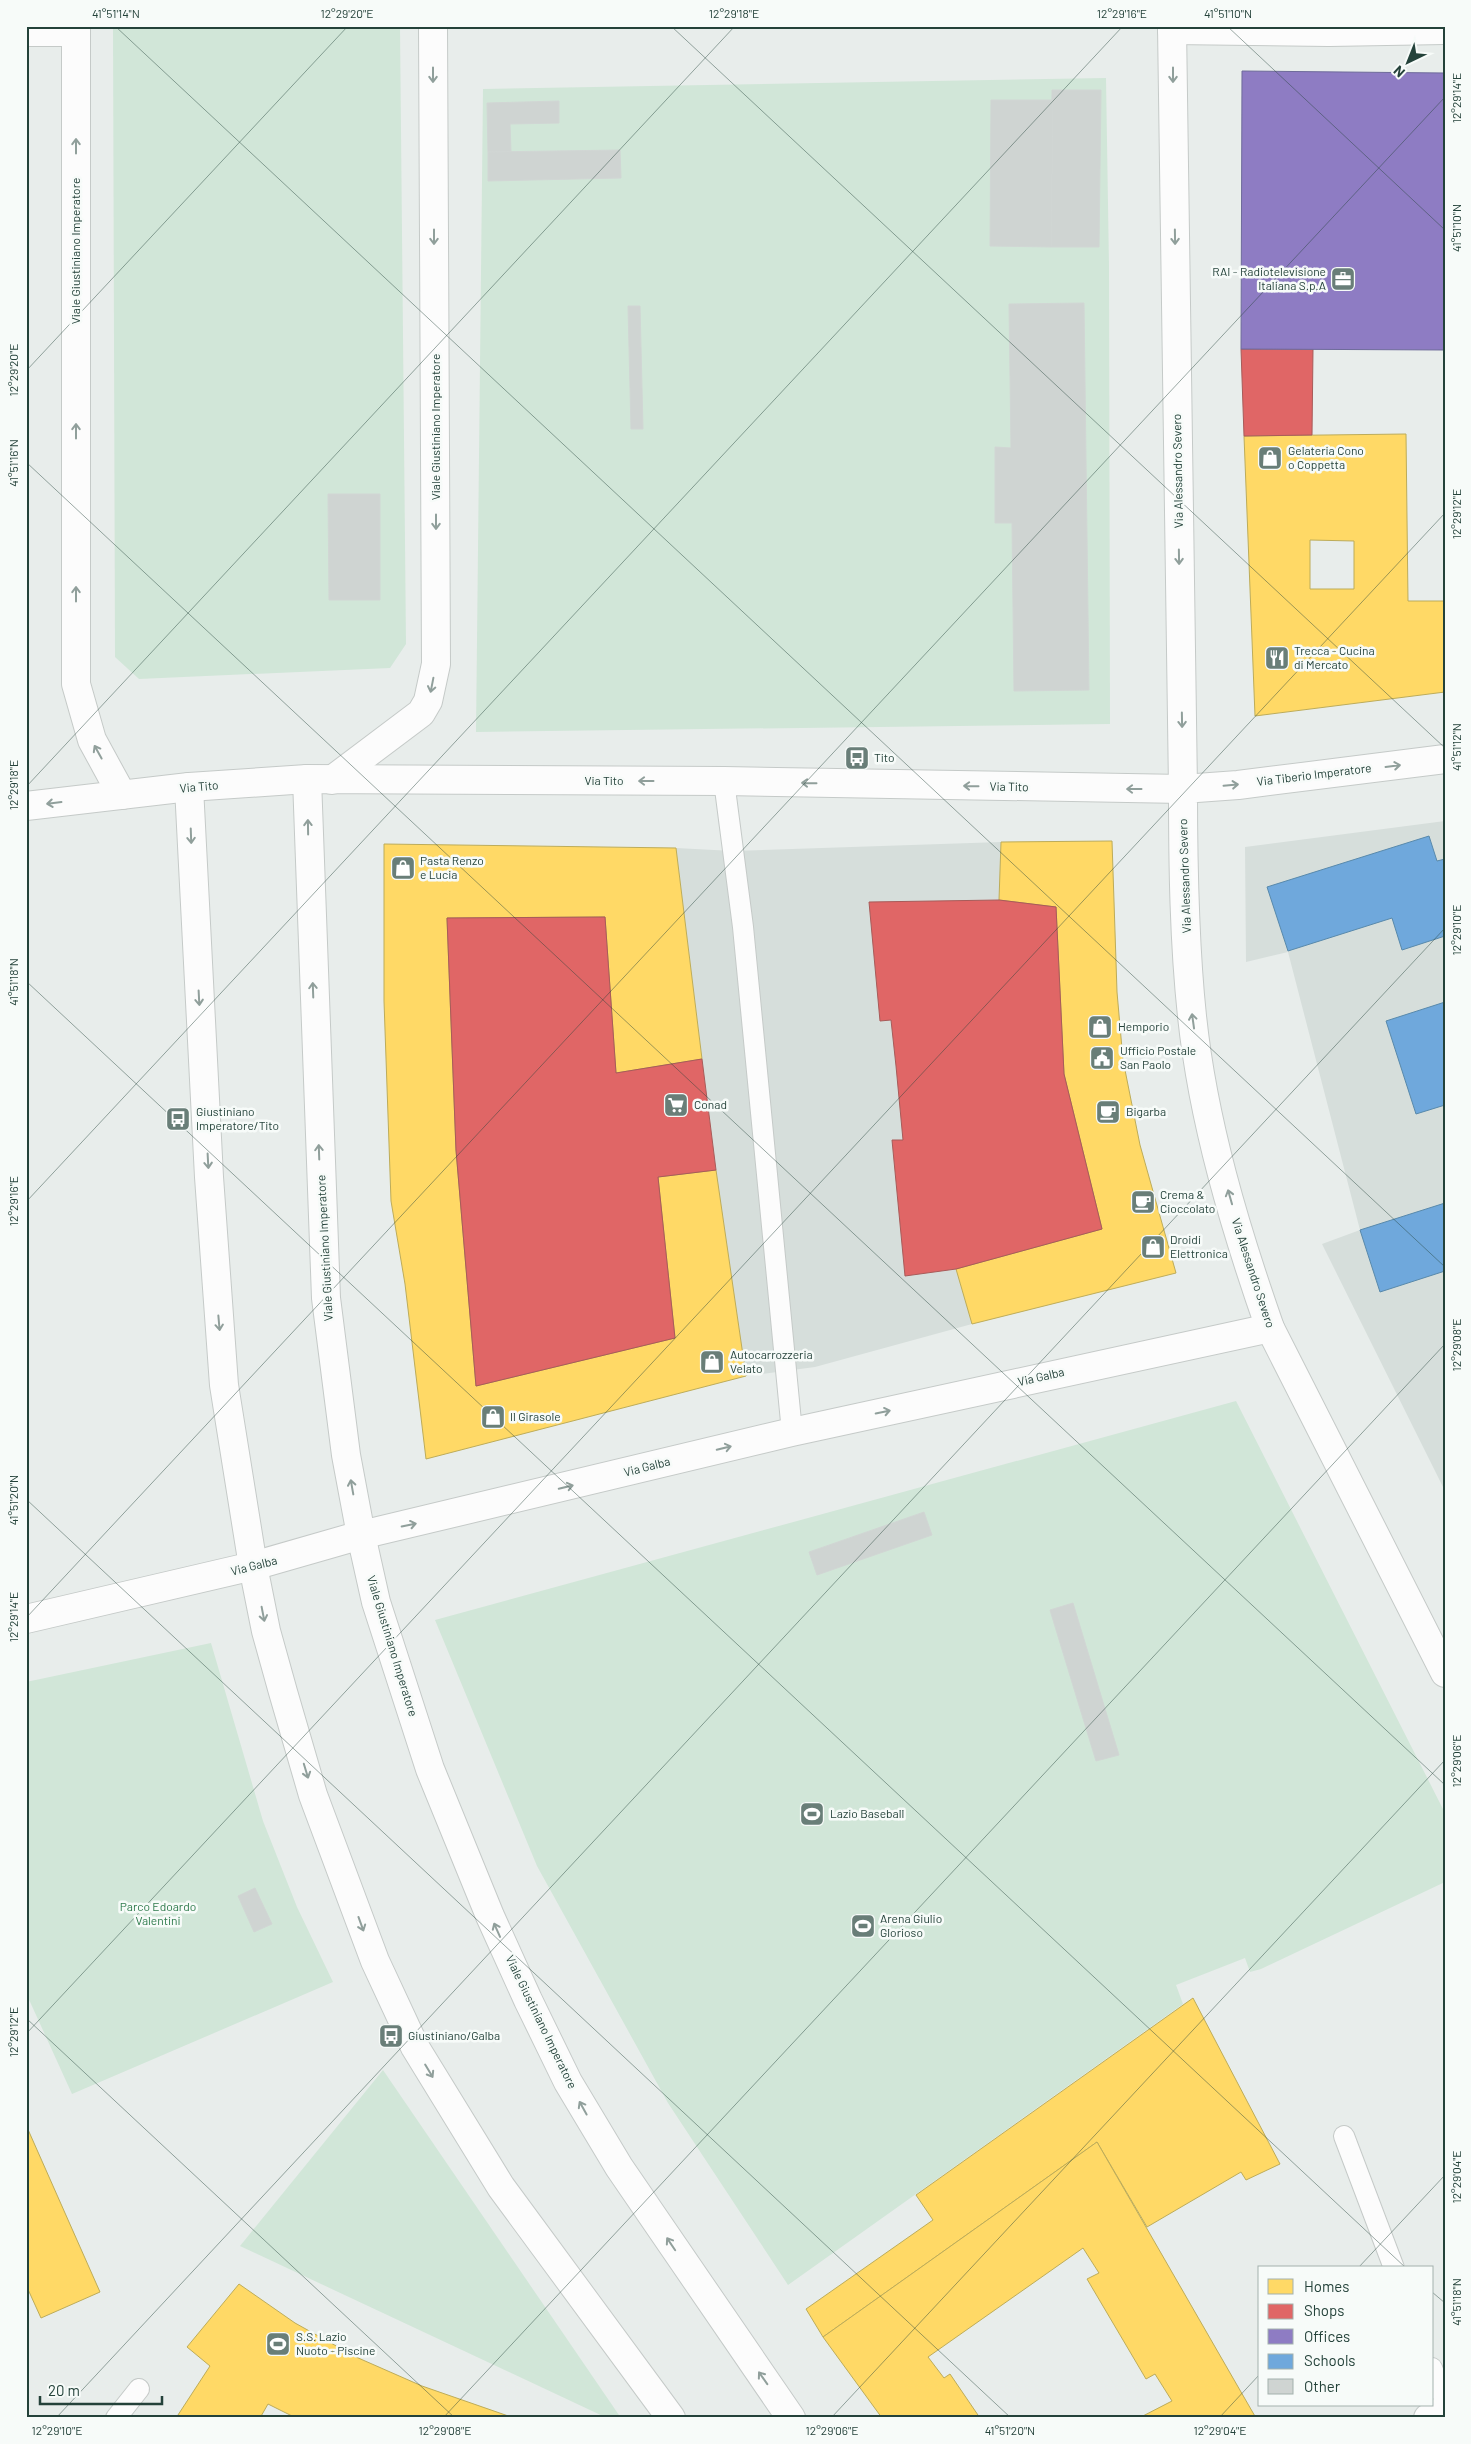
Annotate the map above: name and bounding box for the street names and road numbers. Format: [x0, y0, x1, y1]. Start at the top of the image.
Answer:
street label: Viale Giustiniano Imperatore [68, 178, 82, 324]
street label: Viale Giustiniano Imperatore [428, 354, 442, 500]
street label: Via Alessandro Severo [1169, 414, 1185, 528]
street label: Via Tiberio Imperatore [1256, 760, 1372, 788]
street label: Via Tito [584, 773, 624, 787]
street label: Via Tito [179, 777, 219, 795]
street label: Via Tito [989, 779, 1029, 793]
street label: Via Alessandro Severo [1175, 818, 1193, 934]
street label: Viale Giustiniano Imperatore [313, 1174, 335, 1322]
street label: Via Alessandro Severo [1230, 1216, 1278, 1329]
street label: Via Galba [1016, 1364, 1066, 1388]
street label: Via Galba [622, 1453, 672, 1479]
street label: Via Galba [229, 1552, 279, 1578]
street label: Viale Giustiniano Imperatore [365, 1574, 421, 1718]
street label: Viale Giustiniano Imperatore [503, 1953, 580, 2091]

